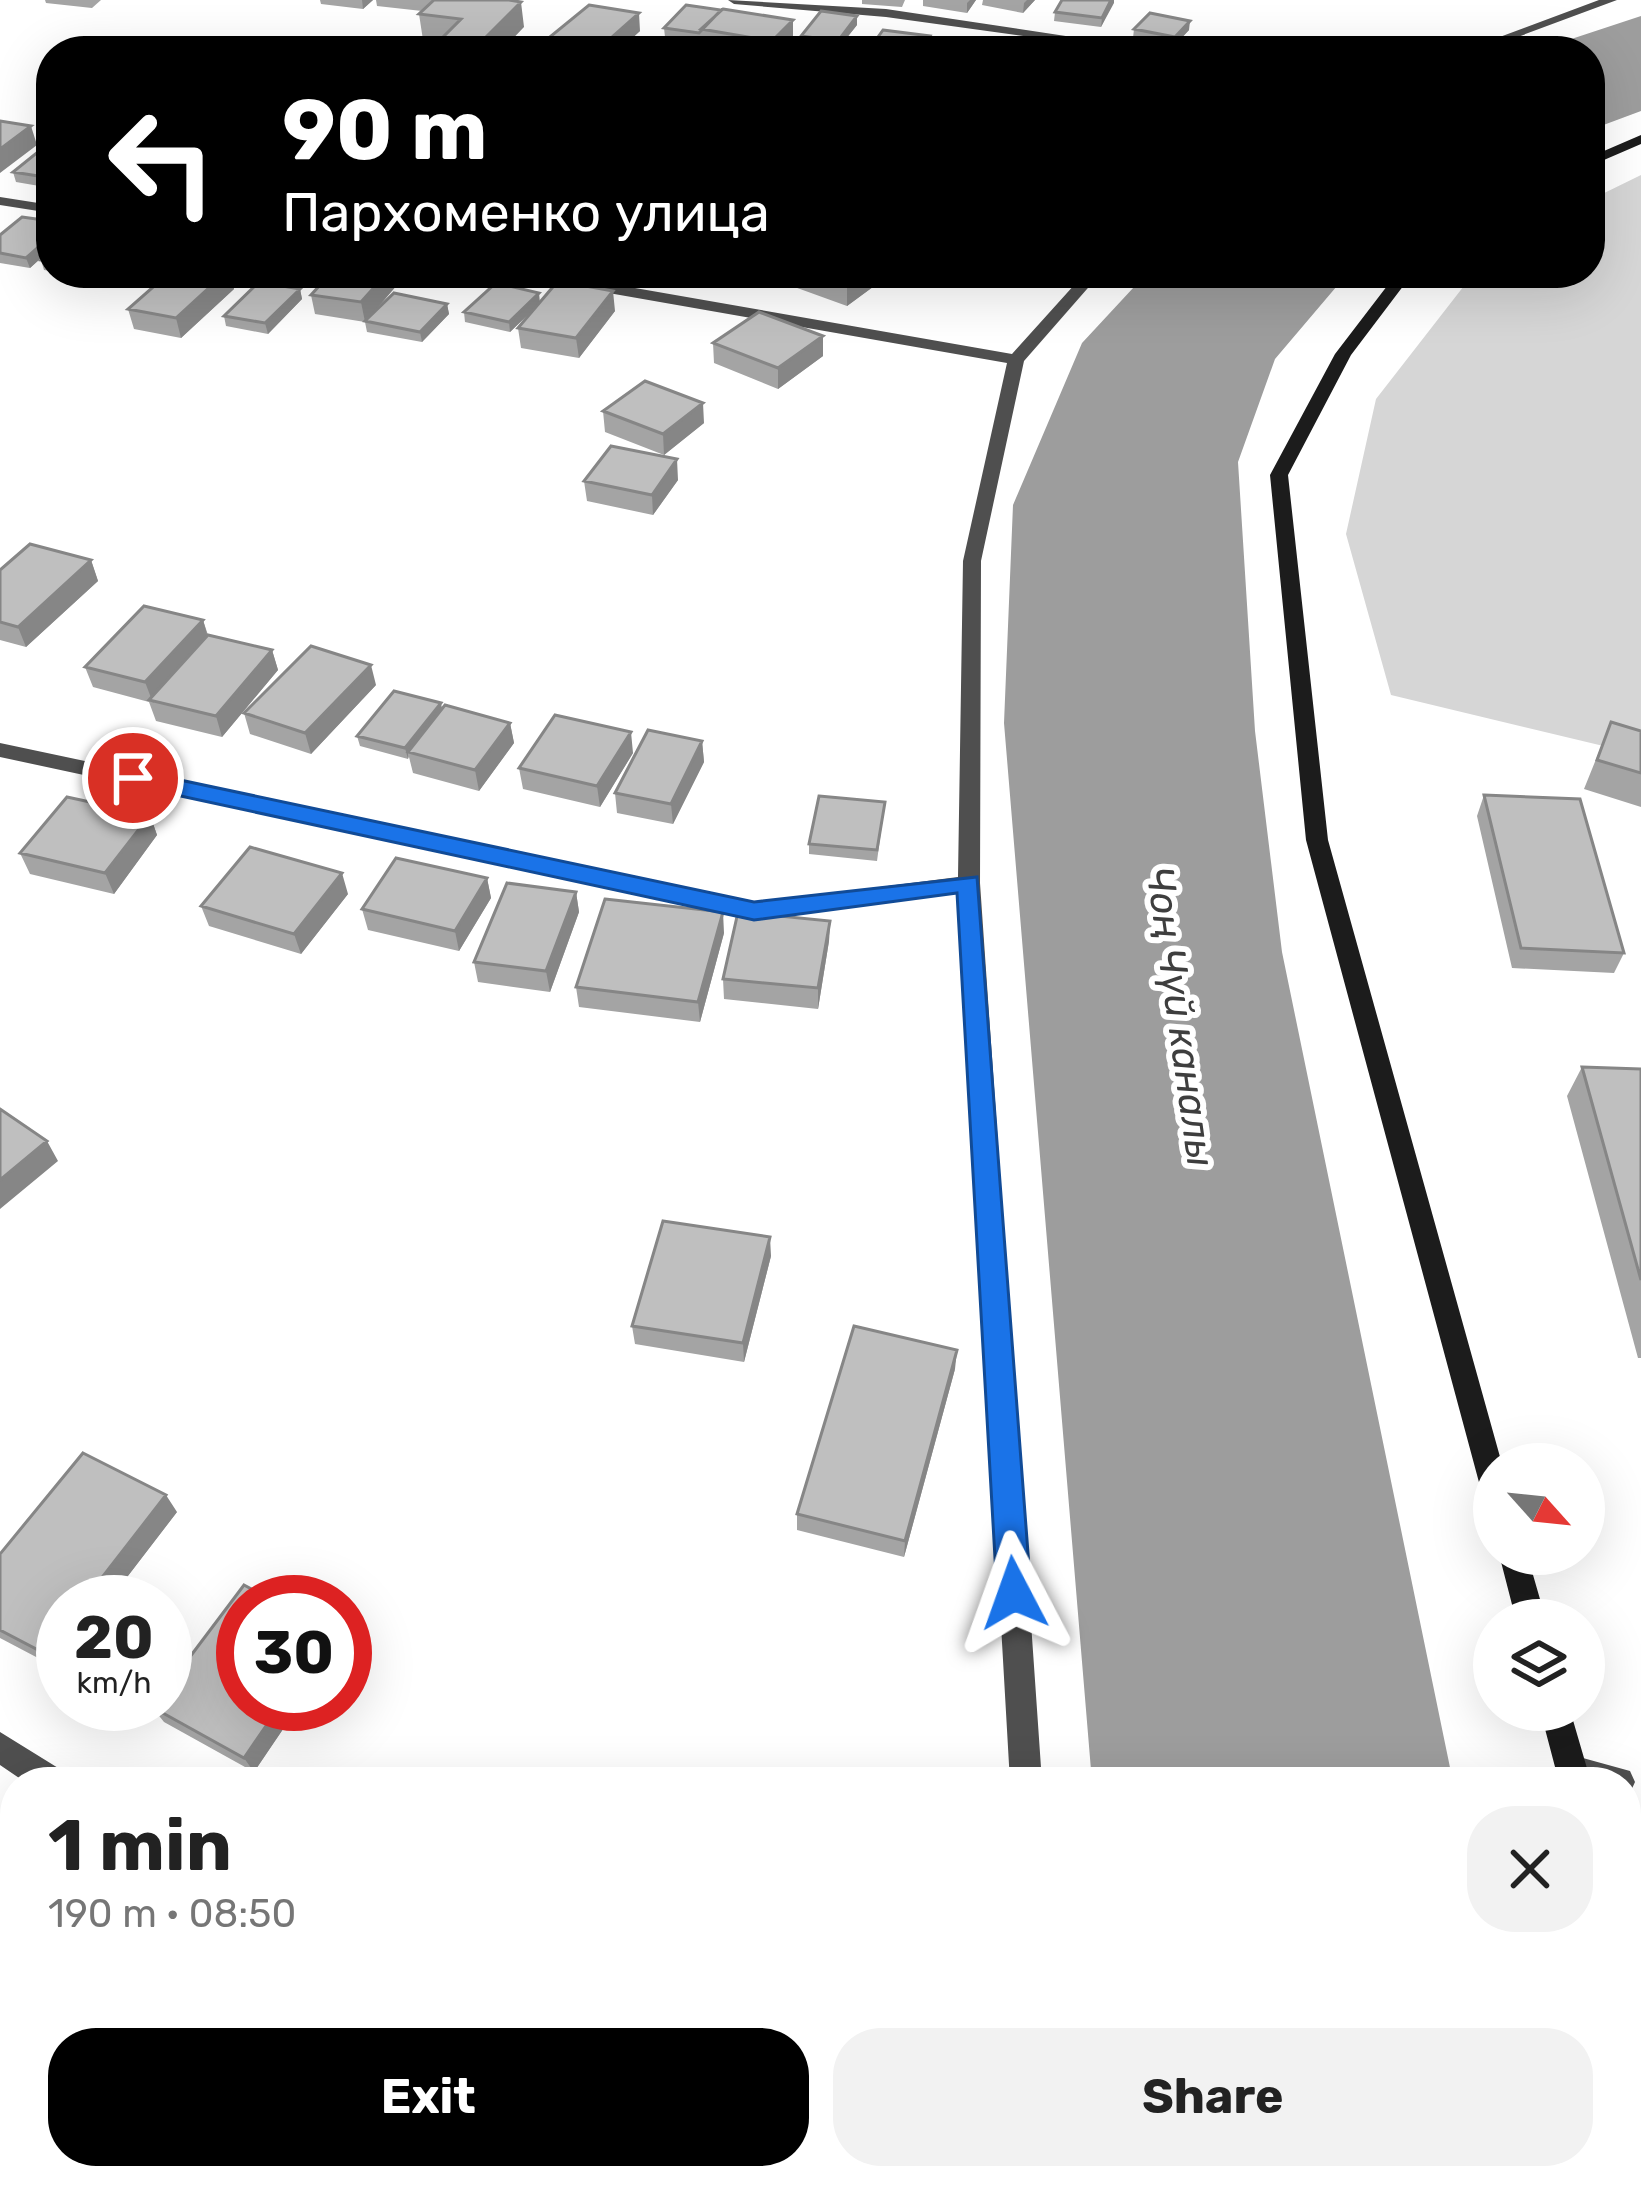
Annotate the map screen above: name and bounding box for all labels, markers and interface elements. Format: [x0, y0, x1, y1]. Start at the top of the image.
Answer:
text: 90 m [282, 80, 488, 180]
icon: left [84, 84, 240, 240]
text: Пархоменко улица [282, 181, 770, 245]
pin [82, 727, 184, 829]
icon: arrive [100, 745, 166, 811]
water label: Чоң Чүй каналы [1136, 863, 1224, 1169]
north arrow [1473, 1443, 1605, 1575]
map controls [1473, 1443, 1605, 1731]
position arrow [951, 1530, 1077, 1656]
speed limit sign: 30 [216, 1575, 372, 1731]
button: layers [1473, 1599, 1605, 1731]
text: 20 [74, 1602, 154, 1673]
text: km/h [77, 1665, 151, 1701]
text: 1 min [48, 1803, 232, 1888]
button: close [1467, 1806, 1593, 1932]
text: 190 m · 08:50 [48, 1891, 296, 1937]
button: Exit [48, 2028, 809, 2166]
button: Share [833, 2028, 1593, 2166]

